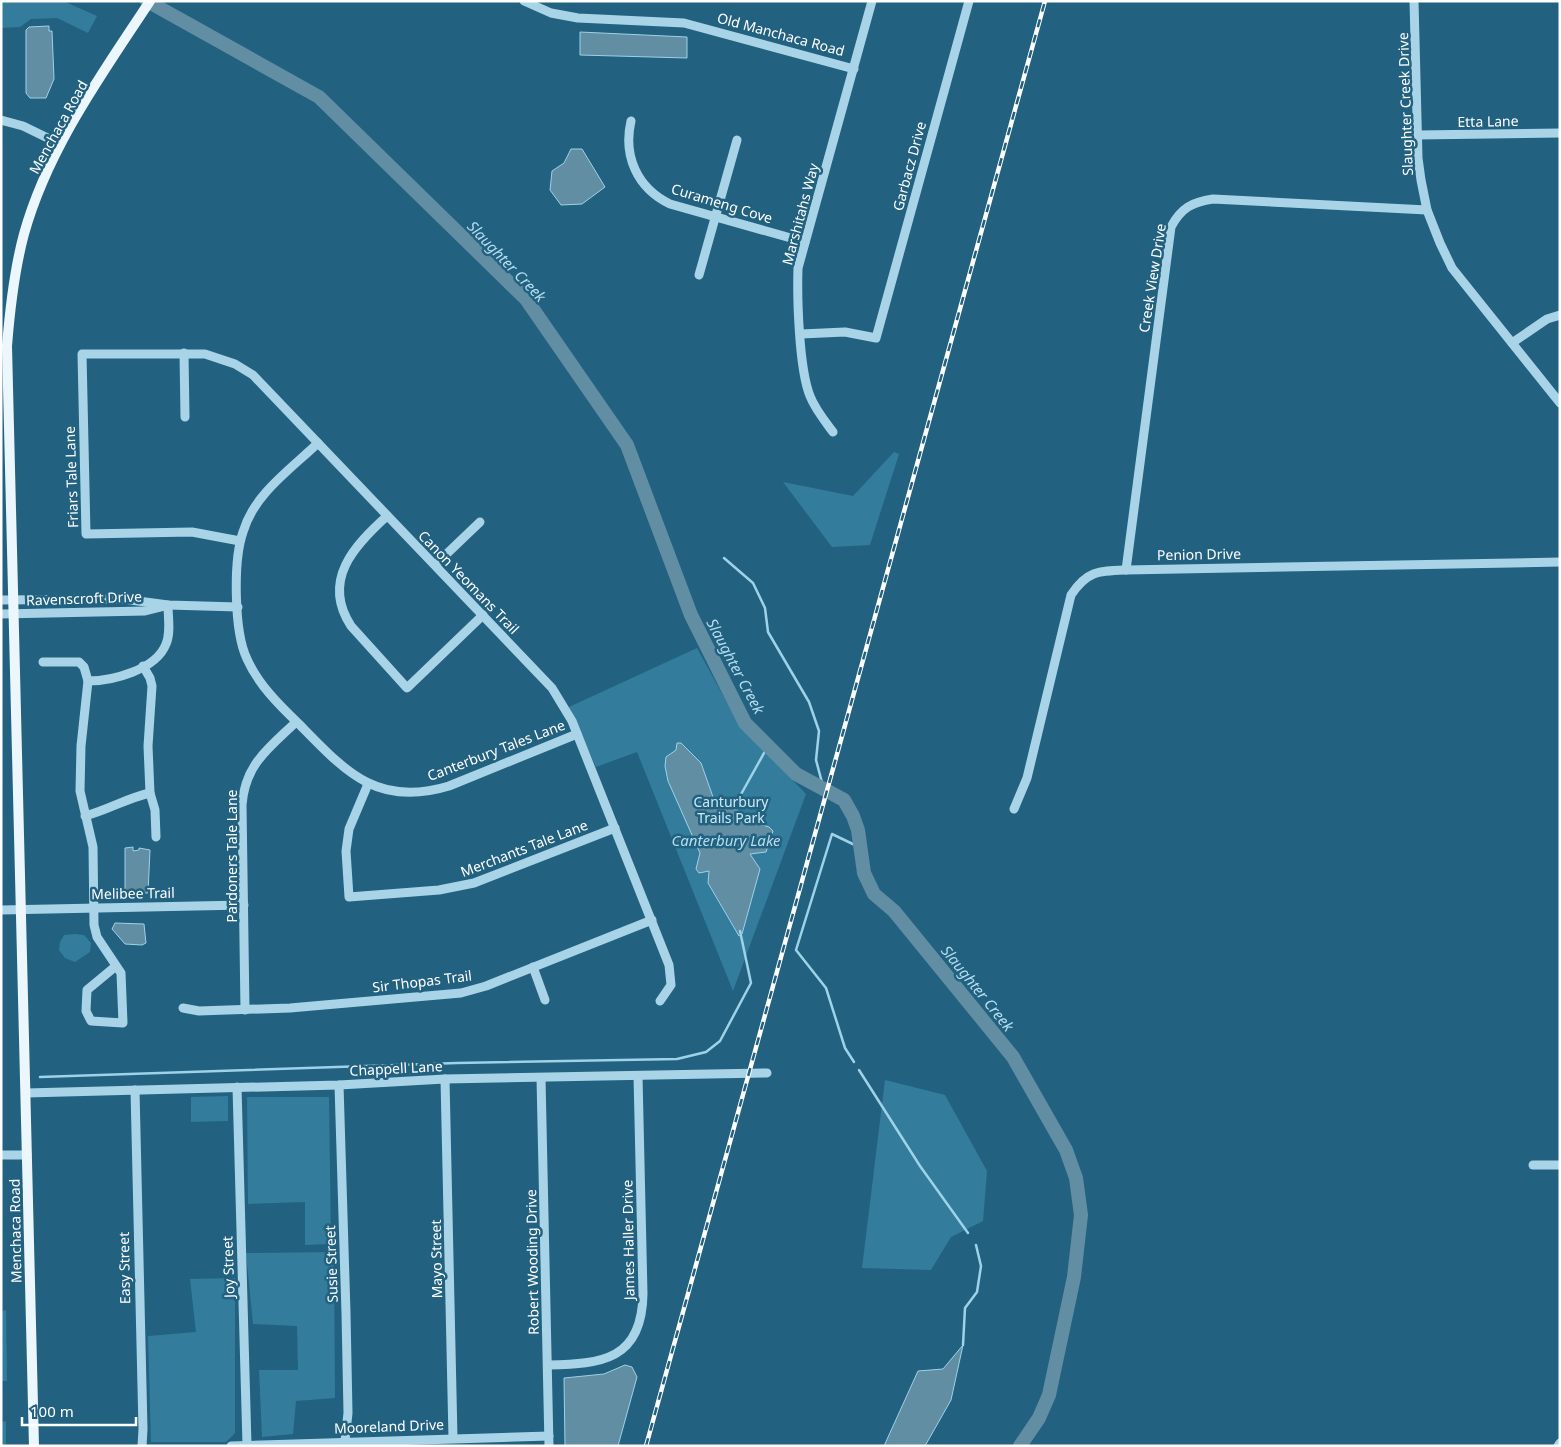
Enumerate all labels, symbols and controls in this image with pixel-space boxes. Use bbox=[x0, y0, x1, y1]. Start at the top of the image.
street label: Old Manchaca Road bbox=[715, 8, 847, 60]
street label: Slaughter Creek Drive bbox=[1393, 32, 1417, 176]
street label: Menchaca Road bbox=[24, 77, 92, 177]
street label: Etta Lane bbox=[1457, 111, 1519, 131]
street label: Garbacz Drive bbox=[888, 119, 930, 213]
street label: Marshitahs Way bbox=[777, 160, 823, 267]
street label: Curameng Cove bbox=[669, 179, 775, 227]
water label: Slaughter Creek bbox=[463, 216, 551, 306]
street label: Creek View Drive bbox=[1134, 222, 1170, 334]
street label: Friars Tale Lane bbox=[60, 426, 82, 528]
street label: Canon Yeomans Trail bbox=[414, 526, 524, 638]
street label: Penion Drive bbox=[1157, 544, 1241, 564]
street label: Ravenscroft Drive bbox=[26, 586, 142, 610]
water label: Slaughter Creek bbox=[702, 615, 770, 718]
street label: Canterbury Tales Lane bbox=[424, 715, 568, 785]
street label: Pardoners Tale Lane bbox=[222, 789, 241, 923]
park label: Canturbury Trails Park bbox=[693, 792, 769, 827]
street label: Merchants Tale Lane bbox=[458, 815, 590, 881]
water label: Canterbury Lake bbox=[672, 830, 781, 850]
street label: Melibee Trail bbox=[91, 883, 175, 903]
water label: Slaughter Creek bbox=[937, 941, 1019, 1036]
street label: Sir Thopas Trail bbox=[371, 965, 473, 997]
street label: Chappell Lane bbox=[349, 1056, 443, 1080]
street label: Menchaca Road bbox=[5, 1179, 25, 1283]
street label: James Haller Drive bbox=[617, 1180, 639, 1302]
street label: Robert Wooding Drive bbox=[521, 1189, 543, 1335]
street label: Mayo Street bbox=[426, 1219, 446, 1299]
street label: Susie Street bbox=[320, 1225, 342, 1303]
street label: Easy Street bbox=[114, 1232, 134, 1304]
street label: Joy Street bbox=[217, 1236, 239, 1300]
scale bar bbox=[22, 1394, 136, 1426]
text: 100 m bbox=[30, 1401, 74, 1421]
street label: Mooreland Drive bbox=[334, 1415, 444, 1437]

